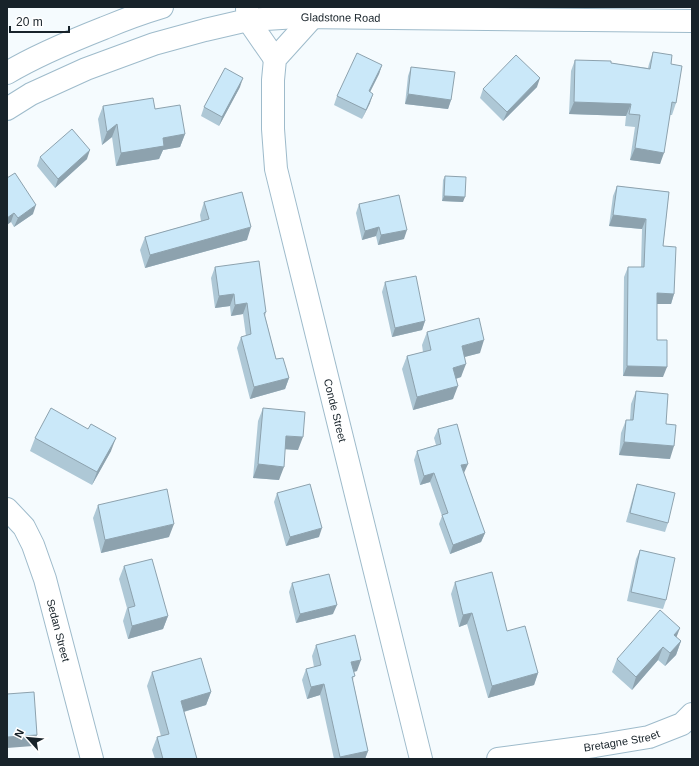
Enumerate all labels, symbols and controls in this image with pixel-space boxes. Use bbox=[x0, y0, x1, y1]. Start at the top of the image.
scale bar bbox=[10, 8, 69, 34]
street label: Gladstone Road bbox=[301, 11, 381, 24]
text: 20 m bbox=[16, 15, 43, 29]
street label: Conde Street bbox=[322, 377, 349, 443]
street label: Sedan Street bbox=[44, 598, 72, 663]
north arrow bbox=[8, 718, 48, 758]
text: N bbox=[12, 727, 26, 740]
street label: Bretagne Street bbox=[583, 727, 661, 753]

